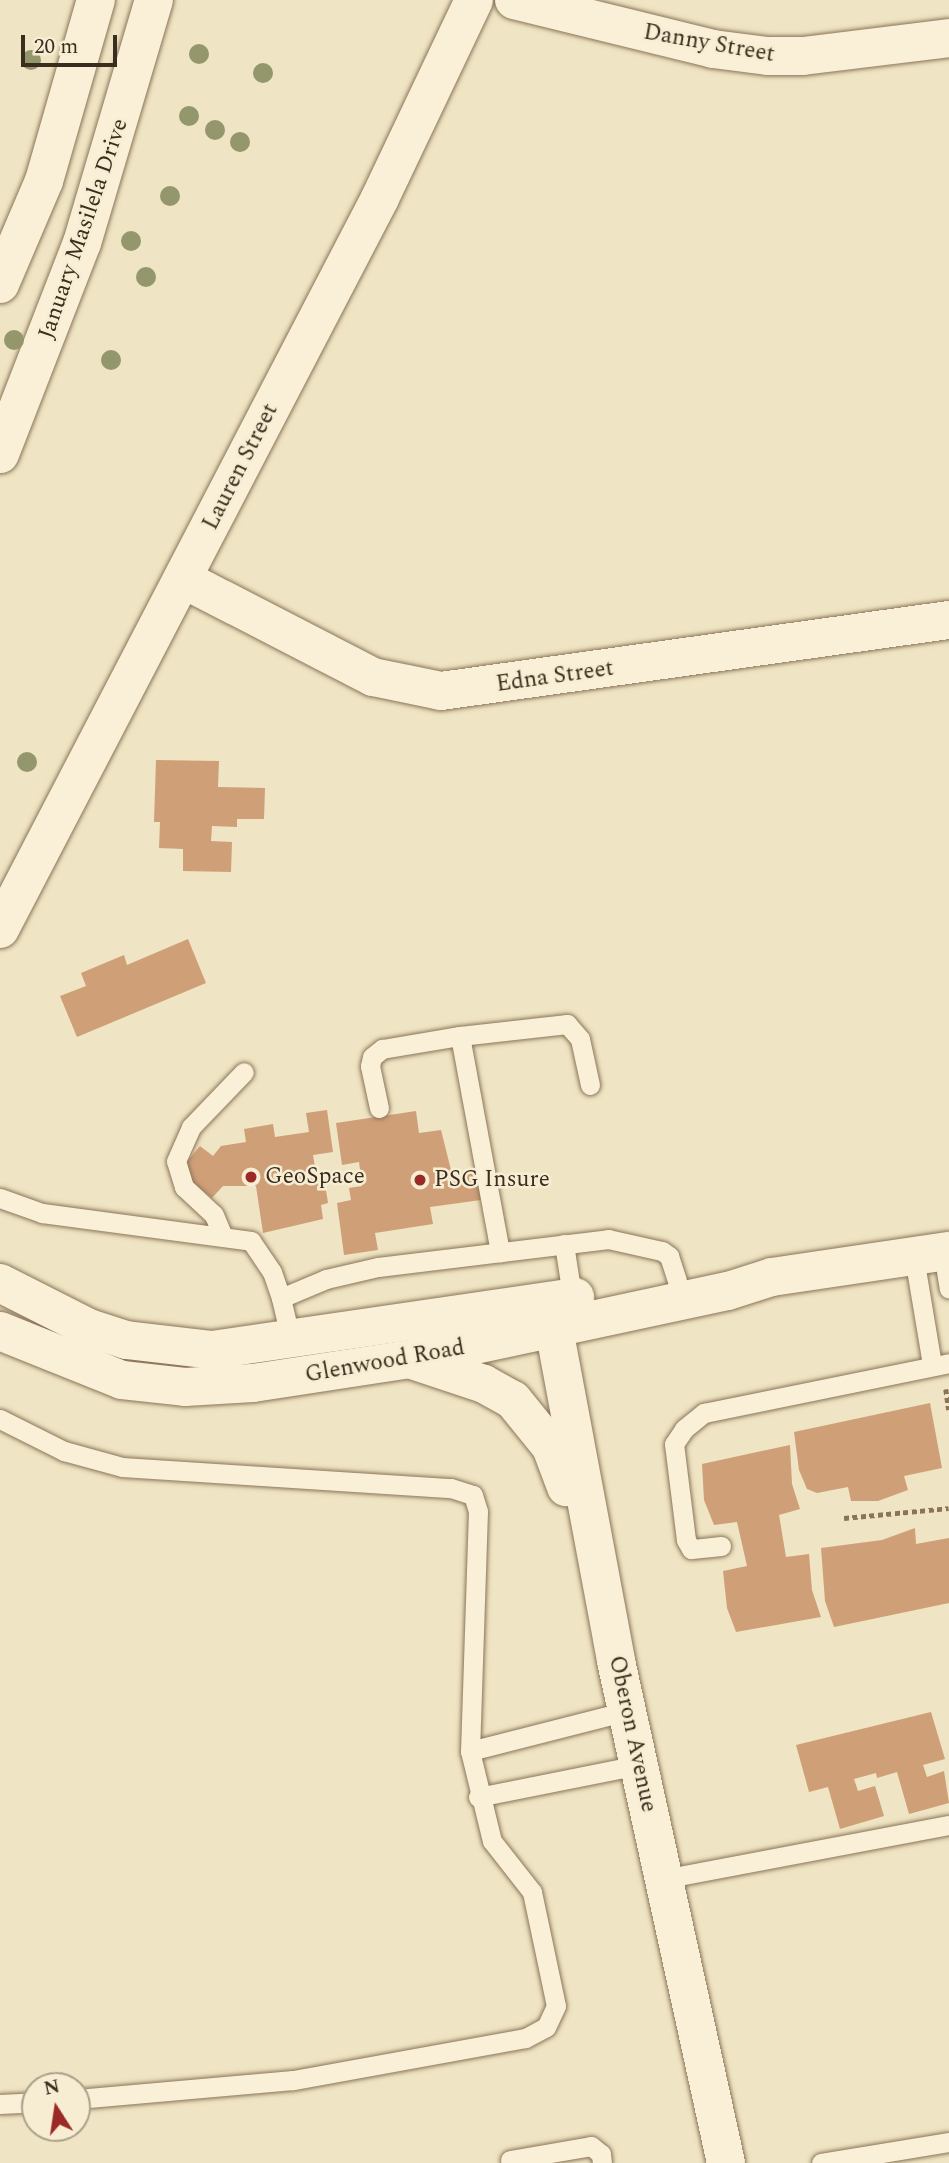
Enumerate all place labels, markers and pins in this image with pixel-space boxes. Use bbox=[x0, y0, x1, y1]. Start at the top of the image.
place label: GeoSpace bbox=[265, 1163, 365, 1191]
place label: PSG Insure bbox=[434, 1166, 550, 1194]
marker: GeoSpace bbox=[243, 1169, 259, 1185]
marker: PSG Insure bbox=[412, 1172, 428, 1188]

